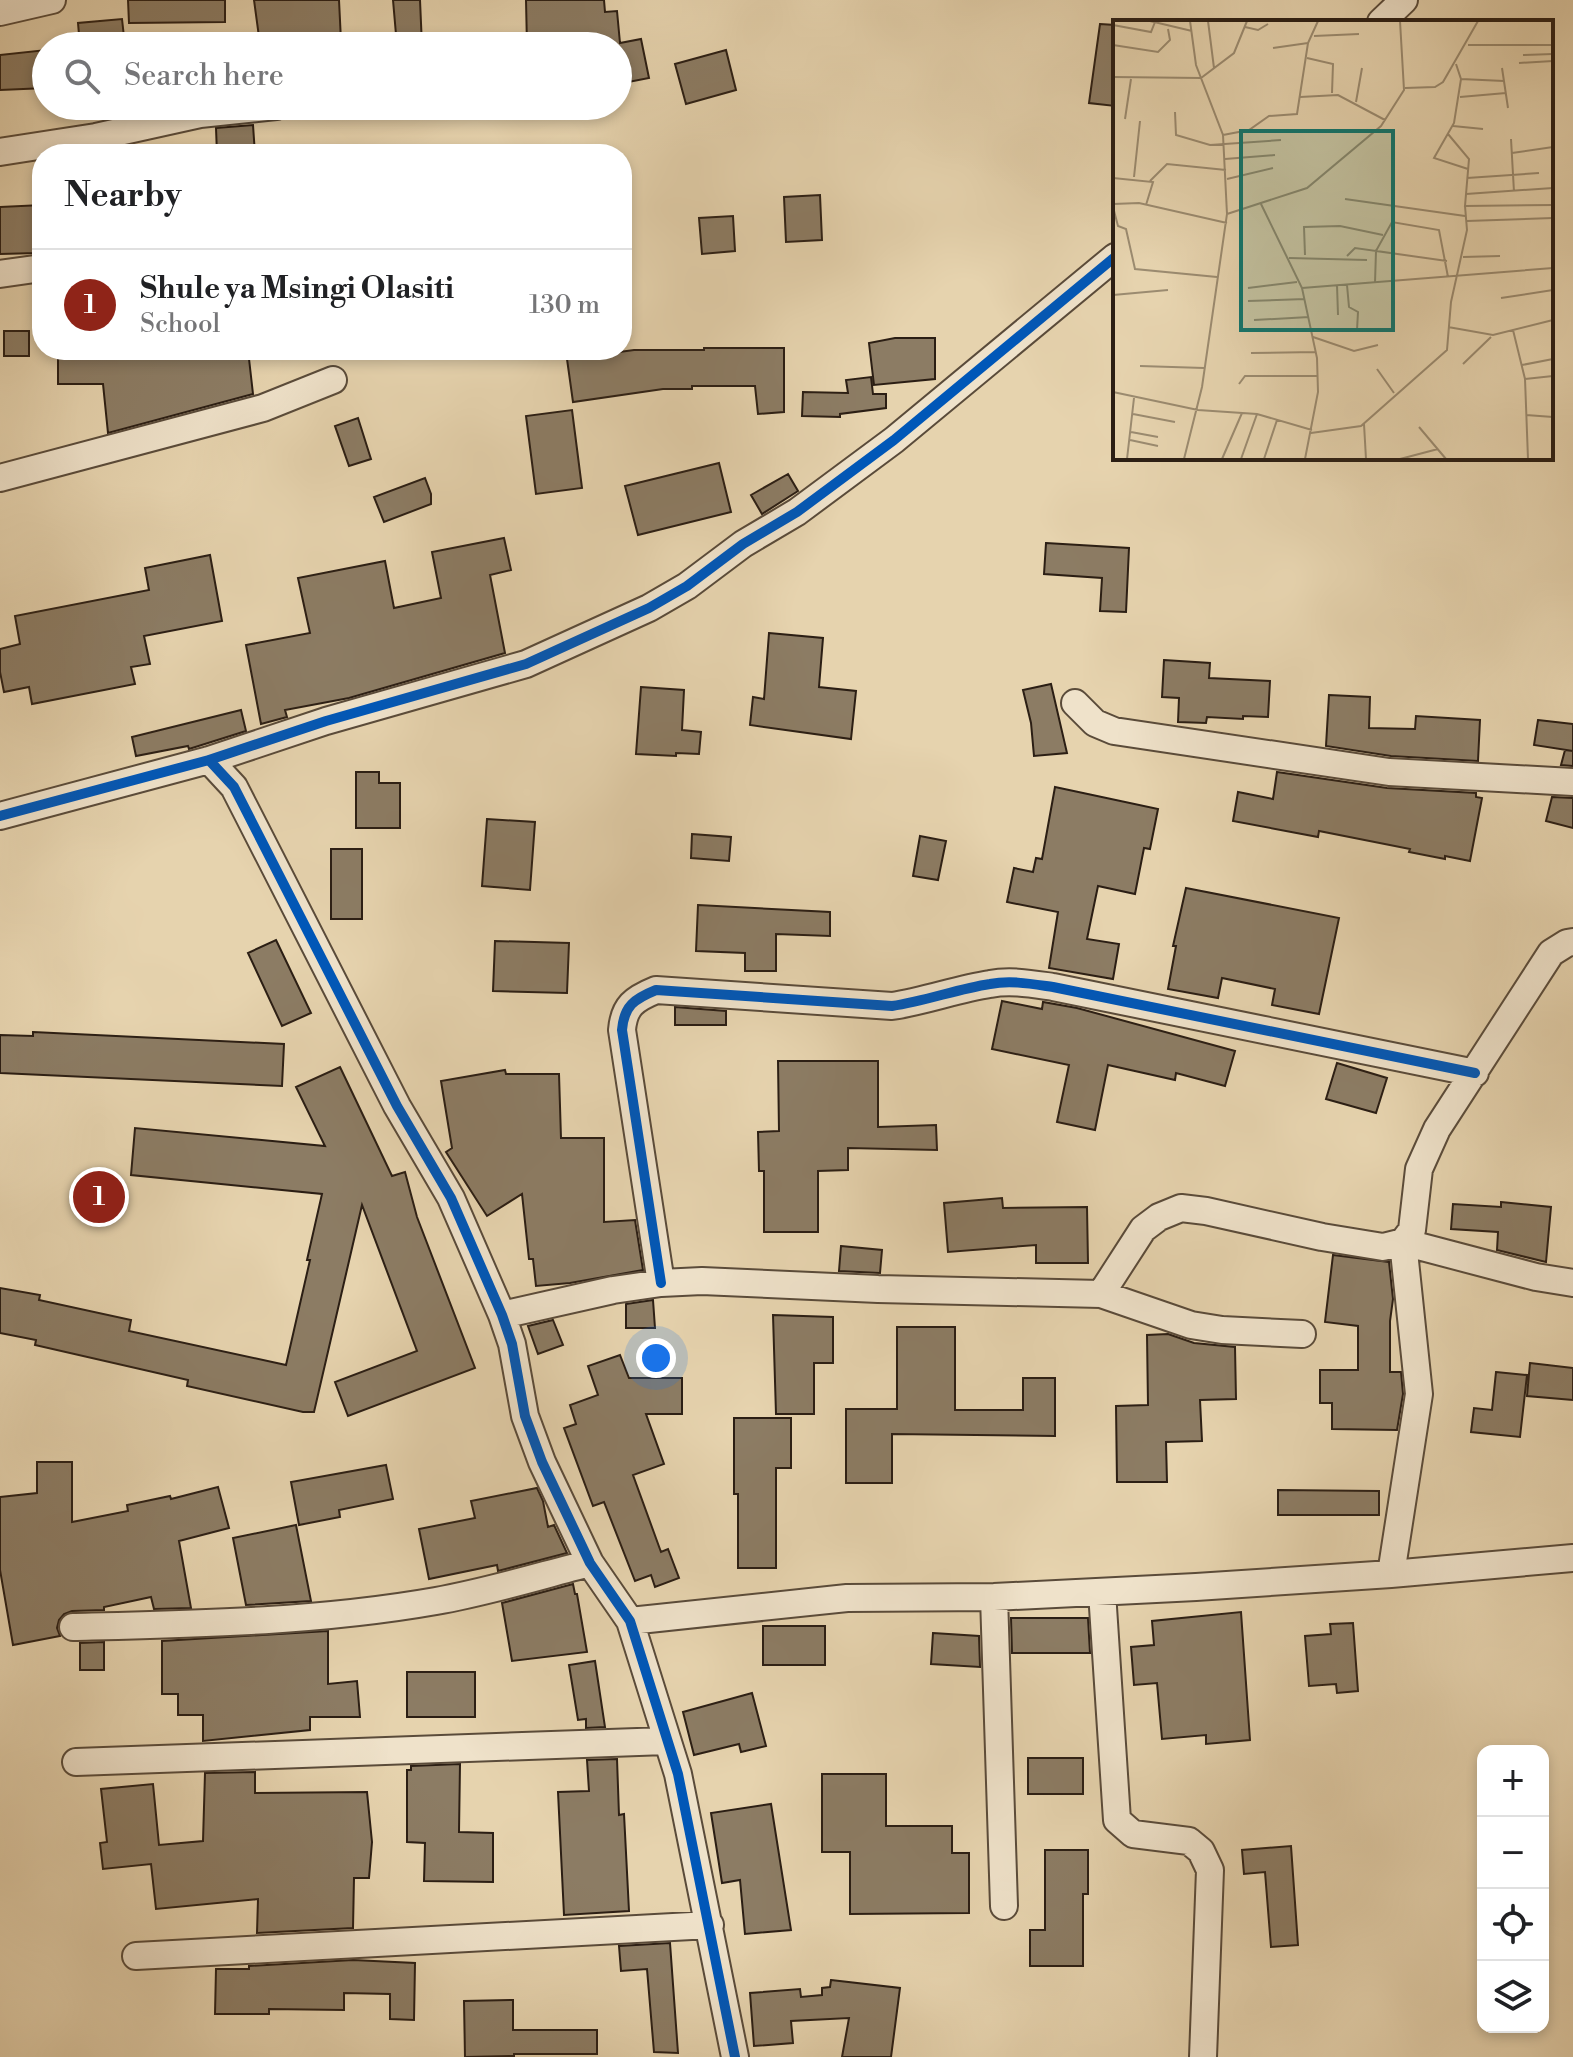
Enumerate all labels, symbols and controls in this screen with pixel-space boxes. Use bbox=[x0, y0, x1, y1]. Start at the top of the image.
inset map bbox=[1113, 20, 1553, 460]
search box bbox=[32, 32, 632, 120]
icon: search bbox=[60, 54, 104, 98]
text: Search here bbox=[124, 57, 284, 95]
text: Nearby bbox=[64, 175, 182, 217]
text: Shule ya Msingi Olasiti bbox=[140, 270, 454, 308]
text: 1 bbox=[84, 289, 96, 321]
text: 130 m bbox=[529, 289, 600, 321]
text: School bbox=[140, 308, 220, 340]
pin: 1 bbox=[73, 1167, 125, 1227]
your location bbox=[636, 1338, 676, 1378]
map controls bbox=[1477, 1745, 1549, 2033]
button: + bbox=[1477, 1745, 1549, 1817]
button: − bbox=[1477, 1817, 1549, 1889]
button: locate bbox=[1477, 1889, 1549, 1961]
button: layers bbox=[1477, 1961, 1549, 2033]

